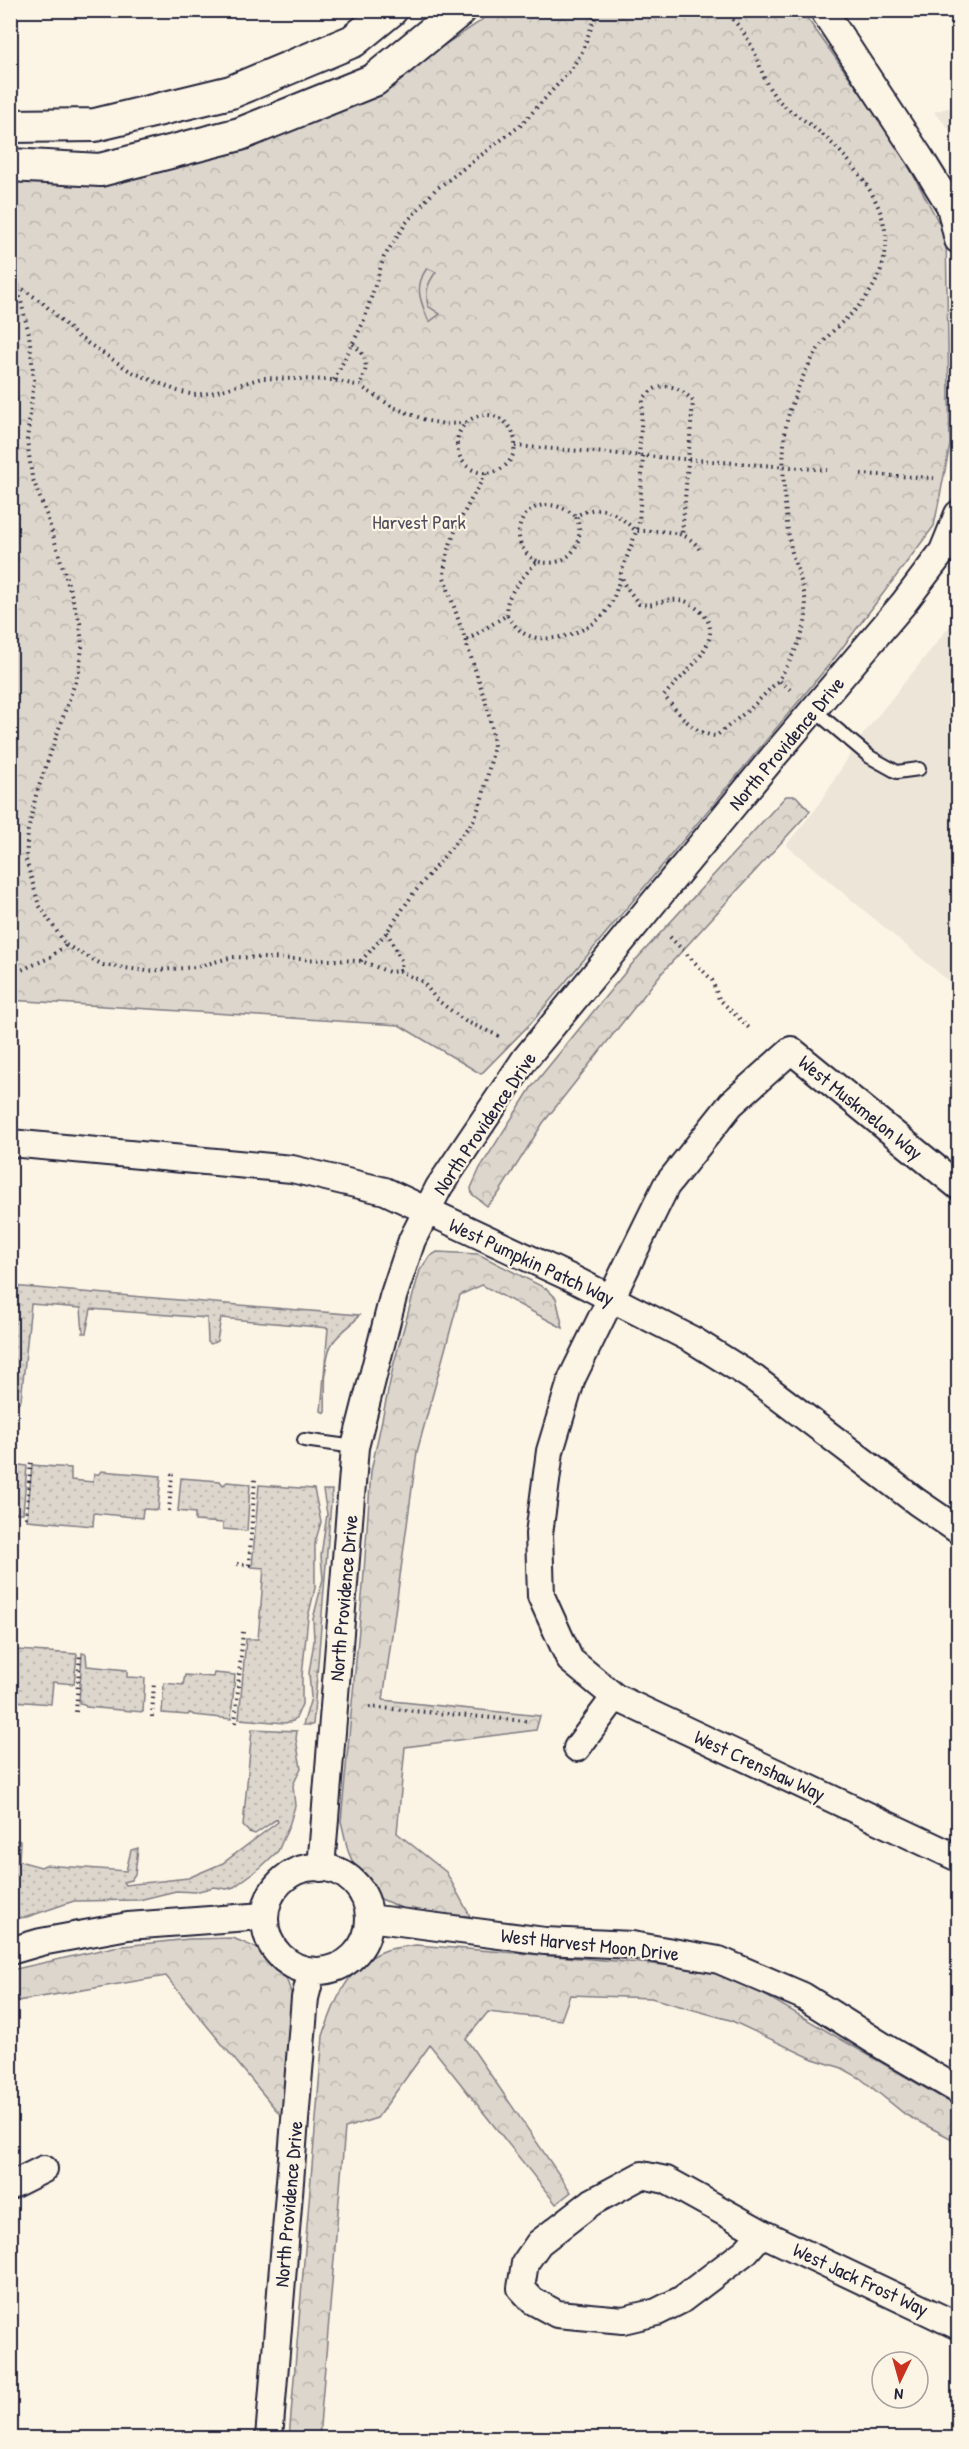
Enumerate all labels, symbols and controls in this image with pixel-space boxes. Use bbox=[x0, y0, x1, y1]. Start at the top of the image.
park label: Harvest Park bbox=[372, 508, 466, 535]
street label: North Providence Drive bbox=[722, 670, 850, 816]
street label: North Providence Drive bbox=[426, 1046, 542, 1200]
street label: West Muskmelon Way bbox=[793, 1049, 929, 1165]
street label: West Pumpkin Patch Way bbox=[445, 1211, 619, 1311]
street label: North Providence Drive bbox=[322, 1514, 364, 1682]
street label: West Crenshaw Way bbox=[690, 1723, 830, 1807]
street label: West Harvest Moon Drive bbox=[500, 1921, 680, 1967]
street label: North Providence Drive bbox=[267, 2120, 309, 2288]
street label: West Jack Frost Way bbox=[789, 2236, 933, 2322]
north arrow bbox=[870, 2350, 930, 2410]
text: N bbox=[893, 2384, 904, 2406]

